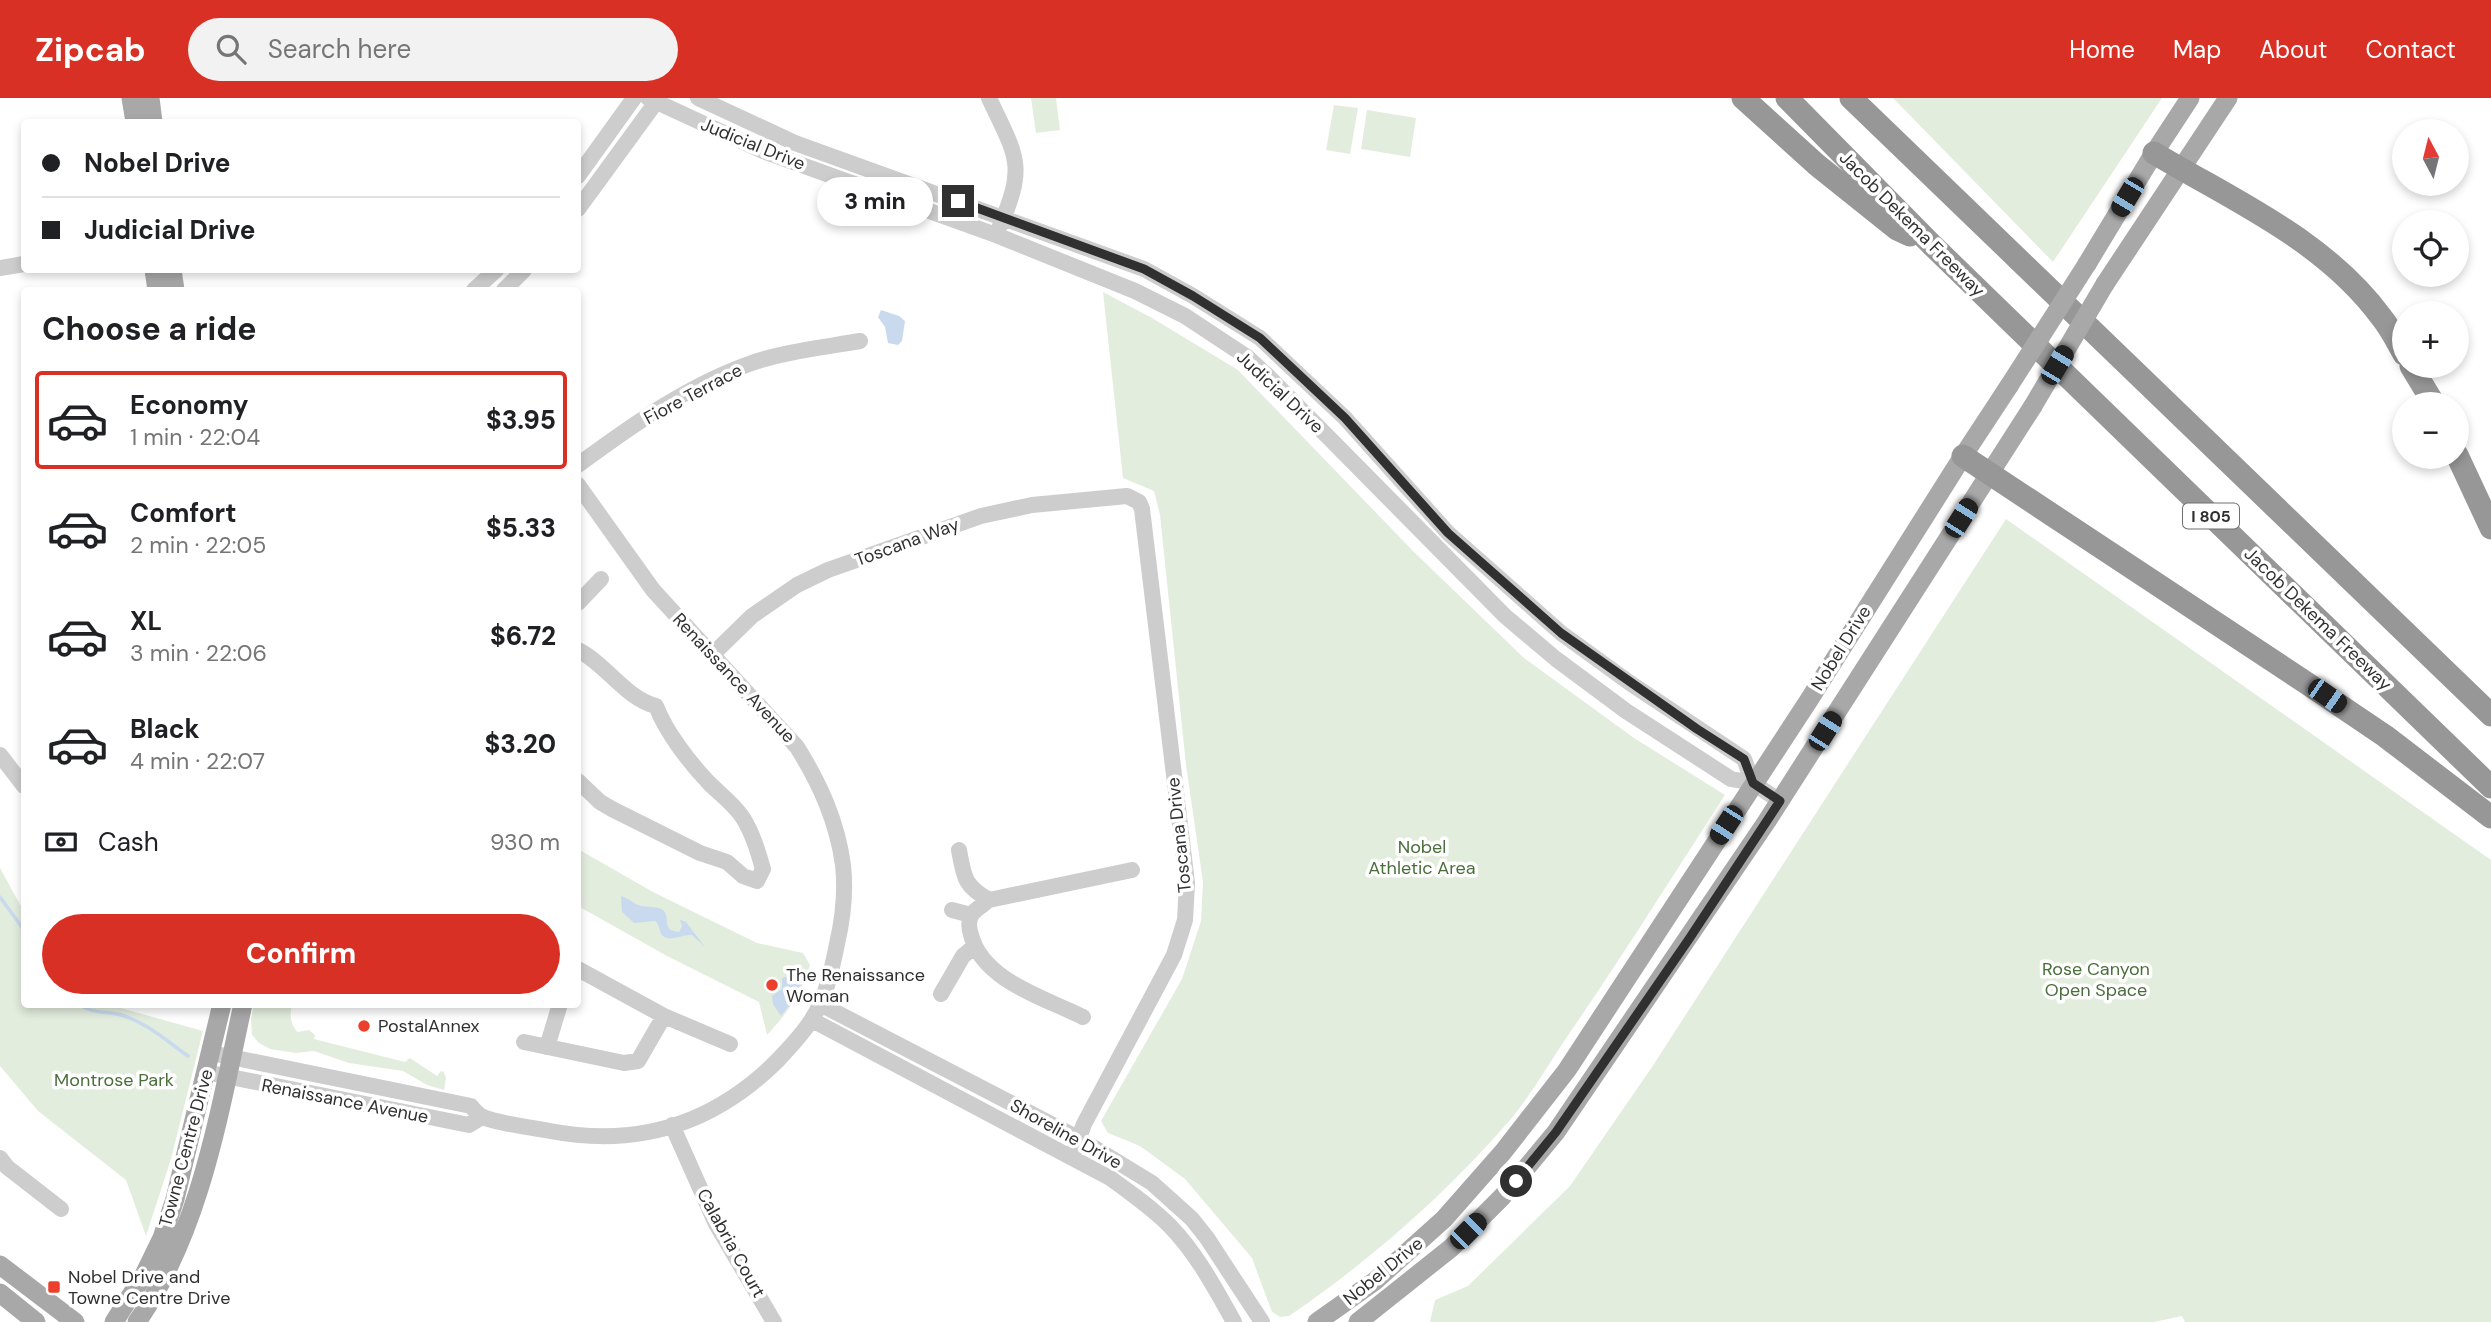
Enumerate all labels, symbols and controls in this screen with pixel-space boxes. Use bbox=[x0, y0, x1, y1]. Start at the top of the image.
search box bbox=[188, 18, 678, 81]
text: Zipcab bbox=[35, 28, 146, 71]
icon: search bbox=[212, 30, 250, 68]
text: Search here bbox=[268, 32, 411, 66]
text: Home bbox=[2069, 34, 2135, 65]
text: Map bbox=[2173, 34, 2221, 65]
text: About bbox=[2259, 34, 2328, 65]
text: Contact bbox=[2366, 34, 2456, 65]
street label: Judicial Drive bbox=[697, 112, 809, 176]
north arrow bbox=[2392, 119, 2469, 196]
map controls bbox=[2392, 119, 2469, 469]
text: Nobel Drive bbox=[84, 146, 230, 180]
street label: Jacob Dekema Freeway bbox=[1834, 146, 1990, 302]
car bbox=[2108, 174, 2147, 220]
callout: 3 min bbox=[818, 176, 934, 226]
route end bbox=[942, 185, 974, 217]
text: 3 min bbox=[844, 186, 906, 216]
button: locate bbox=[2392, 210, 2469, 287]
text: Judicial Drive bbox=[84, 213, 255, 247]
button: + bbox=[2392, 301, 2469, 378]
text: Choose a ride bbox=[42, 308, 257, 350]
car bbox=[2038, 342, 2077, 388]
street label: Judicial Drive bbox=[1231, 345, 1329, 439]
street label: Fiore Terrace bbox=[640, 358, 746, 430]
text: Economy bbox=[130, 388, 248, 422]
icon: car bbox=[46, 389, 109, 452]
button: − bbox=[2392, 392, 2469, 469]
text: $3.95 bbox=[486, 403, 556, 437]
text: 1 min · 22:04 bbox=[130, 422, 260, 452]
car bbox=[1941, 495, 1982, 541]
text: Comfort bbox=[130, 496, 236, 530]
icon: car bbox=[46, 497, 109, 560]
road number: I 805 bbox=[2183, 504, 2239, 528]
text: $5.33 bbox=[486, 511, 556, 545]
street label: Toscana Way bbox=[852, 512, 962, 572]
text: 2 min · 22:05 bbox=[130, 530, 266, 560]
street label: Jacob Dekema Freeway bbox=[2239, 542, 2397, 696]
street label: Nobel Drive bbox=[1805, 601, 1877, 695]
text: XL bbox=[130, 604, 162, 638]
icon: car bbox=[46, 605, 109, 668]
street label: Renaissance Avenue bbox=[667, 608, 801, 748]
text: $6.72 bbox=[490, 619, 556, 653]
text: 3 min · 22:06 bbox=[130, 638, 267, 668]
car bbox=[2304, 675, 2351, 717]
car bbox=[1805, 708, 1846, 754]
text: Black bbox=[130, 712, 200, 746]
icon: car bbox=[46, 713, 109, 776]
text: $3.20 bbox=[485, 727, 556, 761]
text: 4 min · 22:07 bbox=[130, 746, 265, 776]
street label: Toscana Drive bbox=[1161, 776, 1197, 894]
car bbox=[1706, 802, 1747, 848]
icon: cash bbox=[42, 823, 80, 861]
text: Cash bbox=[98, 825, 159, 859]
text: 930 m bbox=[490, 827, 560, 857]
park label: Nobel Athletic Area bbox=[1368, 835, 1476, 880]
button: Confirm bbox=[42, 914, 560, 994]
park label: Rose Canyon Open Space bbox=[2042, 957, 2150, 1002]
place label: The Renaissance Woman bbox=[786, 963, 925, 1008]
marker: The Renaissance Woman bbox=[764, 977, 780, 993]
place label: PostalAnnex bbox=[378, 1014, 480, 1038]
marker: PostalAnnex bbox=[356, 1018, 372, 1034]
street label: Towne Centre Drive bbox=[153, 1066, 219, 1230]
park label: Montrose Park bbox=[54, 1068, 174, 1092]
street label: Renaissance Avenue bbox=[260, 1073, 430, 1129]
street label: Shoreline Drive bbox=[1006, 1093, 1126, 1175]
route start bbox=[1500, 1165, 1532, 1197]
street label: Calabria Court bbox=[691, 1184, 771, 1302]
car bbox=[1446, 1209, 1491, 1253]
street label: Nobel Drive bbox=[1338, 1231, 1428, 1311]
place label: Nobel Drive and Towne Centre Drive bbox=[68, 1265, 230, 1310]
marker: Nobel Drive and Towne Centre Drive bbox=[46, 1279, 62, 1295]

